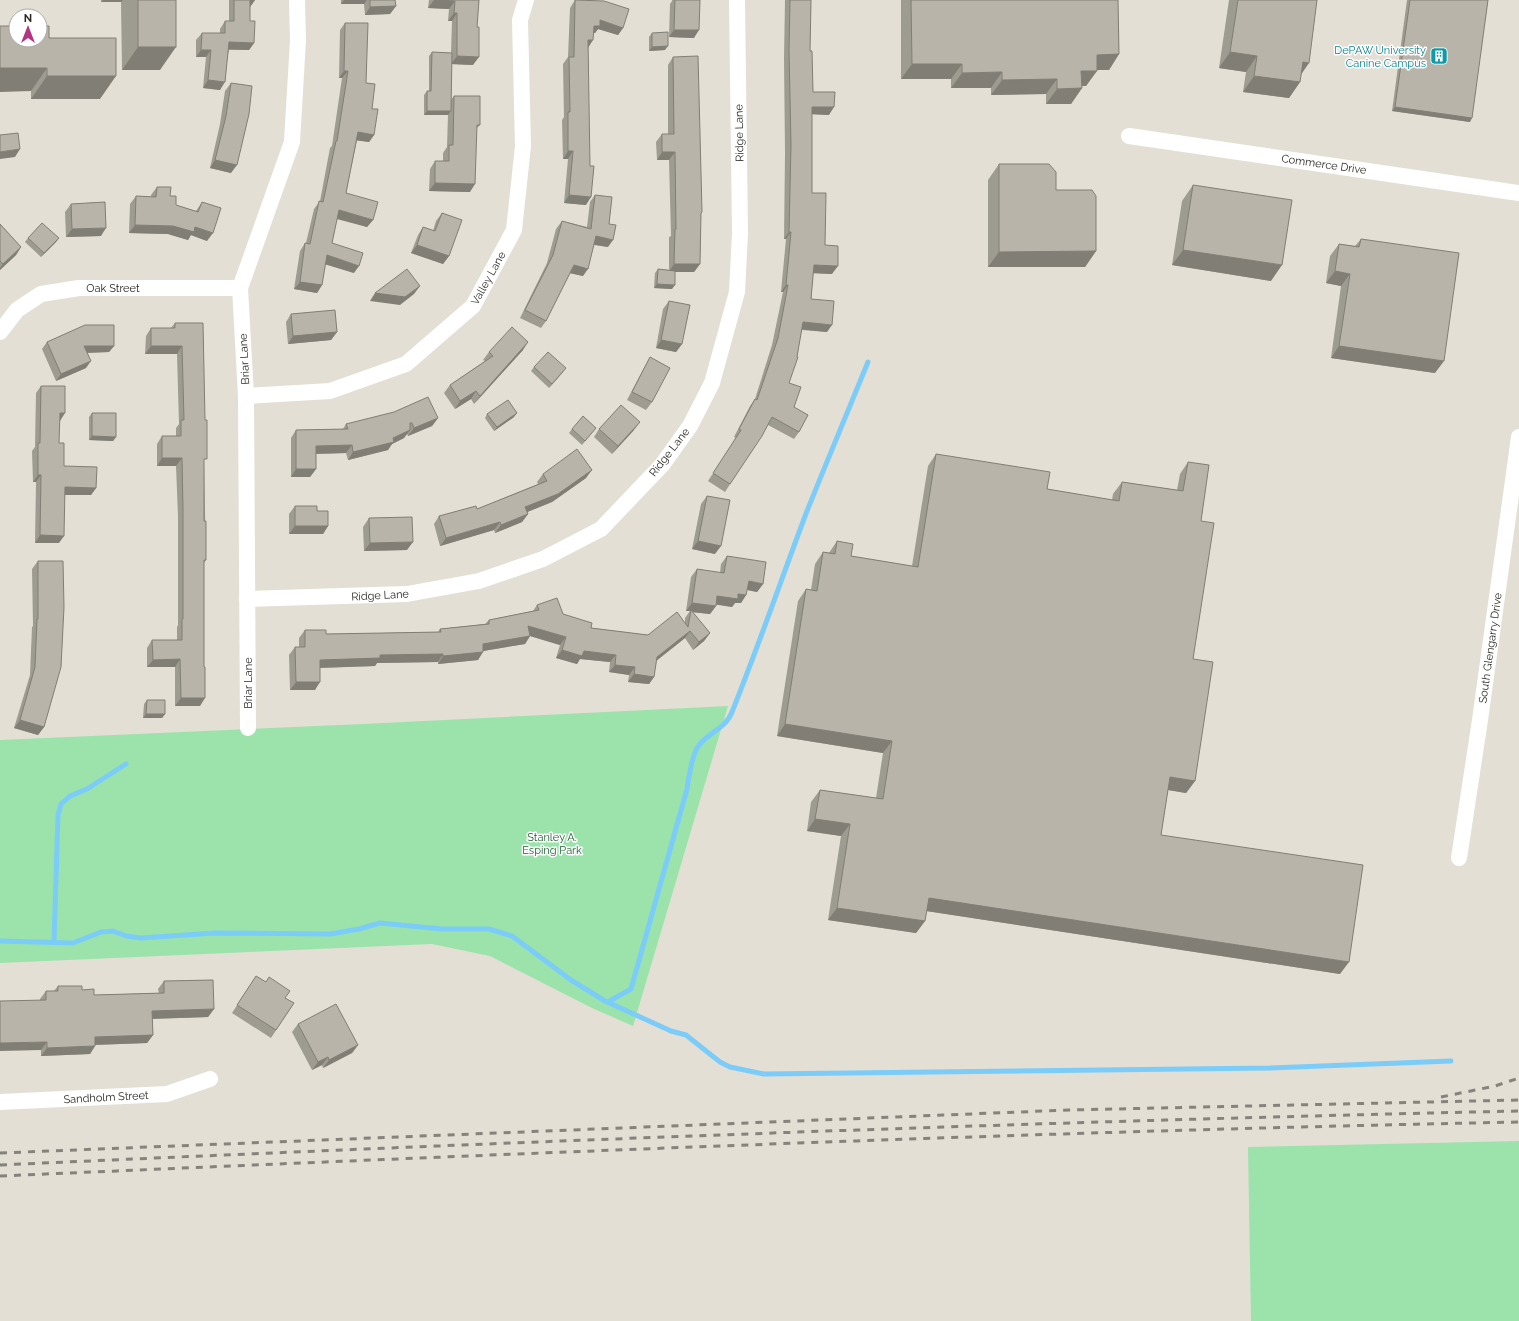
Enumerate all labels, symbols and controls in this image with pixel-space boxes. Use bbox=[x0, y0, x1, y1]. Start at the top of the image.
north arrow bbox=[8, 8, 48, 48]
text: N bbox=[24, 12, 32, 25]
place label: DePAW University Canine Campus bbox=[1334, 44, 1426, 70]
building icon: DePAW University Canine Campus bbox=[1429, 46, 1449, 66]
street label: Ridge Lane bbox=[732, 103, 747, 162]
street label: Commerce Drive bbox=[1280, 152, 1368, 177]
street label: Valley Lane bbox=[468, 249, 509, 307]
street label: Oak Street bbox=[86, 282, 140, 295]
street label: Briar Lane bbox=[237, 332, 252, 385]
street label: Ridge Lane bbox=[647, 425, 693, 479]
street label: Ridge Lane bbox=[351, 587, 410, 604]
street label: South Glengarry Drive bbox=[1476, 591, 1505, 704]
street label: Briar Lane bbox=[242, 657, 255, 709]
park label: Stanley A. Esping Park bbox=[522, 831, 582, 857]
street label: Sandholm Street bbox=[63, 1089, 149, 1106]

